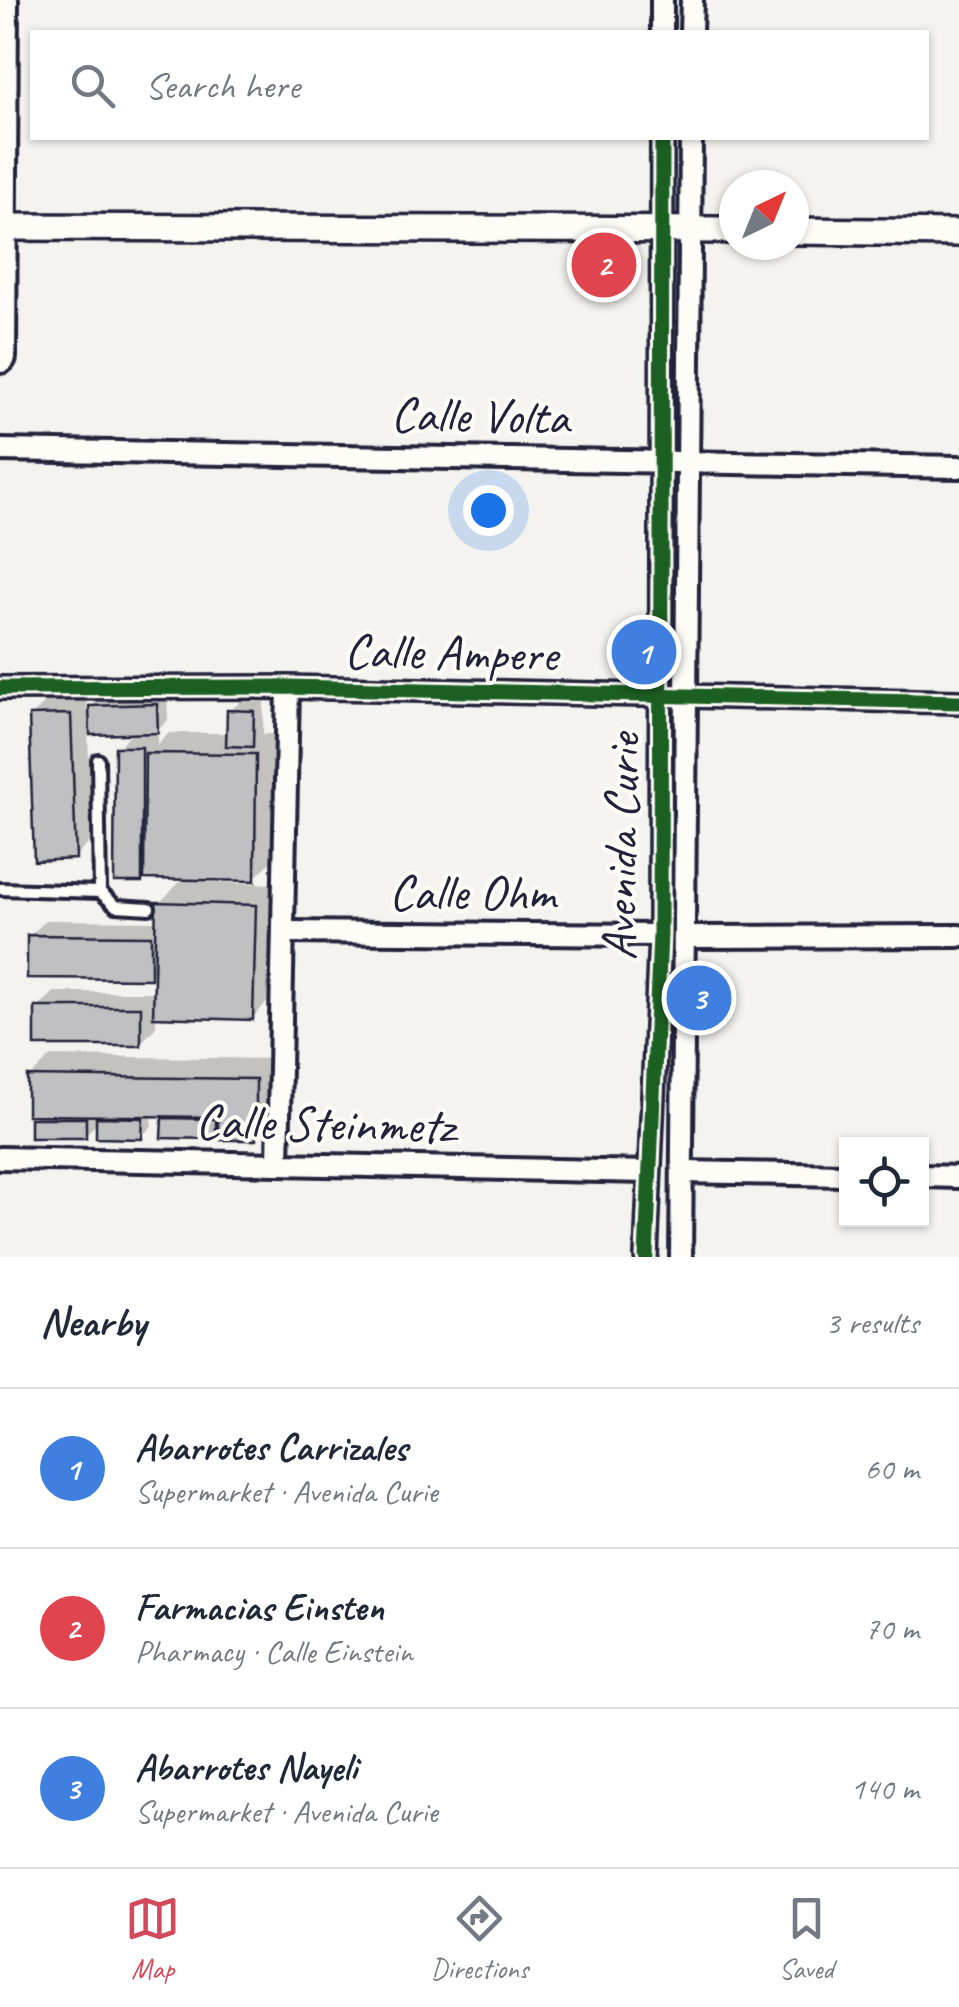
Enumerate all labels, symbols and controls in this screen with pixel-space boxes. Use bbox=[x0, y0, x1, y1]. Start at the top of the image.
search box bbox=[30, 30, 929, 140]
icon: search bbox=[65, 58, 120, 113]
text: Search here bbox=[145, 62, 300, 109]
north arrow bbox=[719, 170, 809, 260]
pin: 2 bbox=[572, 228, 636, 302]
street label: Calle Volta bbox=[390, 382, 573, 449]
your location bbox=[463, 485, 514, 536]
pin: 1 bbox=[612, 614, 676, 690]
street label: Calle Ampere bbox=[344, 619, 562, 686]
street label: Avenida Curie bbox=[587, 730, 654, 961]
street label: Calle Ohm bbox=[389, 861, 559, 924]
pin: 3 bbox=[666, 960, 732, 1036]
street label: Calle Steinmetz bbox=[195, 1090, 460, 1157]
map controls bbox=[839, 1137, 929, 1227]
button: locate bbox=[839, 1137, 929, 1227]
text: Nearby bbox=[40, 1296, 146, 1349]
text: 3 results bbox=[825, 1302, 919, 1343]
text: Abarrotes Carrizales bbox=[135, 1424, 407, 1471]
text: 1 bbox=[65, 1448, 80, 1489]
text: 60 m bbox=[865, 1448, 919, 1489]
text: Supermarket · Avenida Curie bbox=[135, 1471, 438, 1512]
text: Farmacias Einsten bbox=[135, 1584, 384, 1631]
text: 2 bbox=[65, 1608, 80, 1649]
text: 70 m bbox=[865, 1608, 919, 1649]
text: Pharmacy · Calle Einstein bbox=[135, 1631, 413, 1672]
text: Abarrotes Nayeli bbox=[135, 1744, 357, 1791]
text: 3 bbox=[65, 1768, 80, 1809]
text: 140 m bbox=[850, 1768, 919, 1809]
text: Supermarket · Avenida Curie bbox=[135, 1791, 438, 1832]
tab: Map bbox=[125, 1891, 180, 1986]
tab: Directions bbox=[431, 1891, 528, 1986]
tab: Saved bbox=[779, 1891, 834, 1986]

